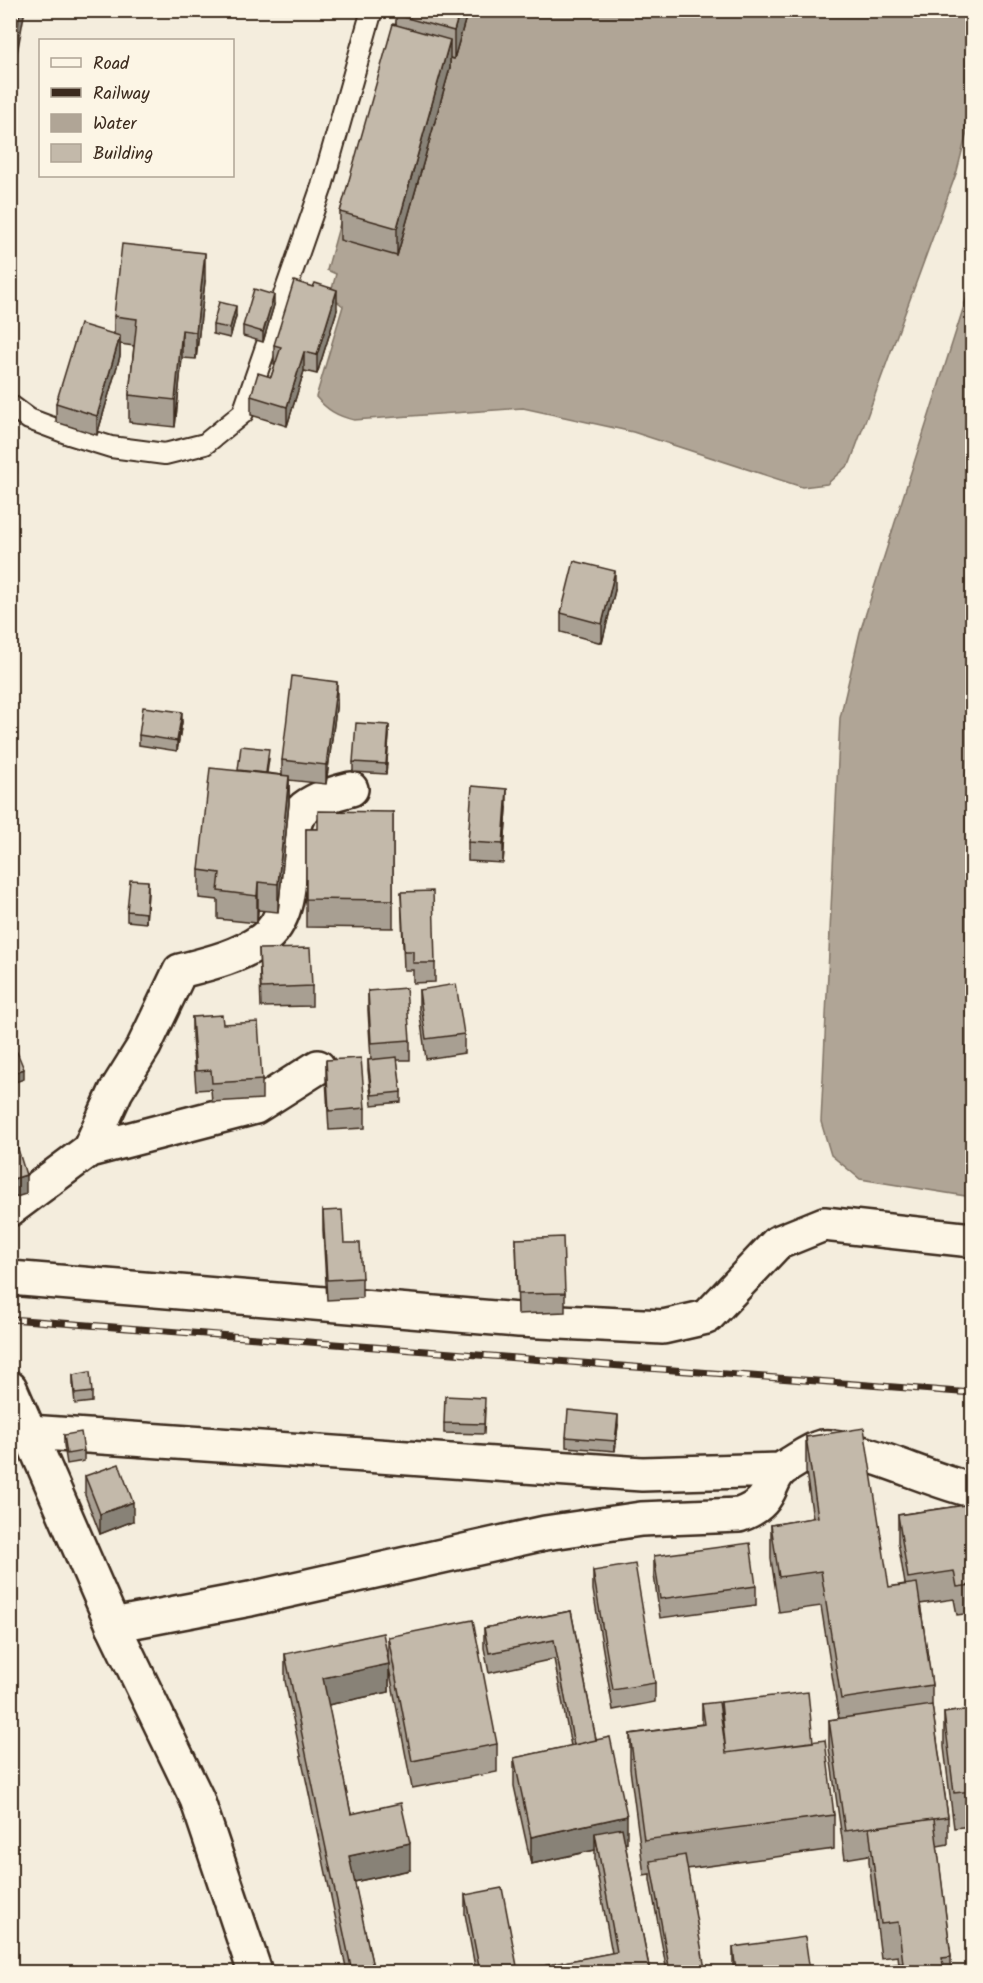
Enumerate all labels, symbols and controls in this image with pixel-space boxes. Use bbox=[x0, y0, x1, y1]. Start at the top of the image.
legend bbox=[39, 39, 234, 177]
text: Road bbox=[93, 50, 130, 79]
text: Railway bbox=[93, 80, 150, 109]
text: Water bbox=[93, 110, 138, 139]
text: Building bbox=[93, 140, 153, 169]

